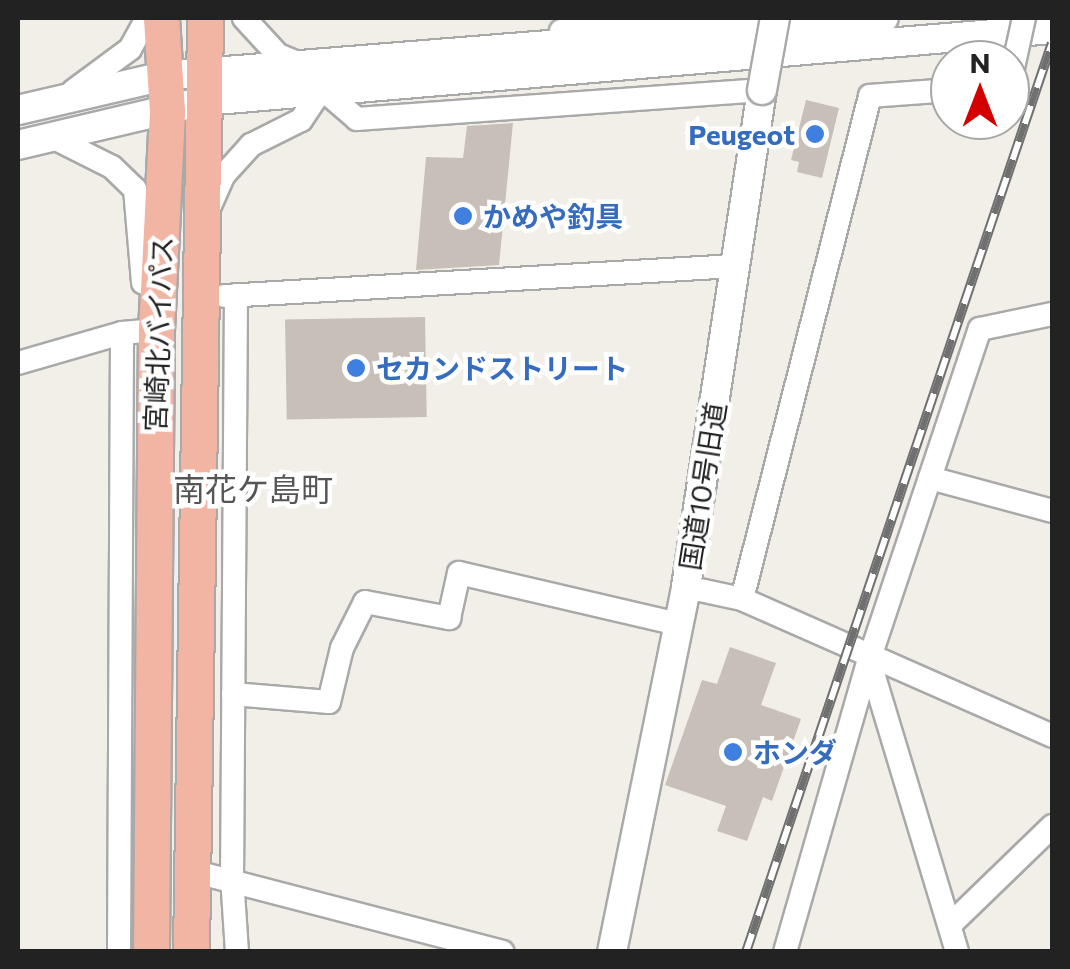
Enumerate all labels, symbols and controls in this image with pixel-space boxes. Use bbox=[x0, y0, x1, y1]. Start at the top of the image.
north arrow bbox=[930, 40, 1030, 140]
text: N bbox=[970, 45, 991, 79]
place label: Peugeot bbox=[688, 117, 795, 151]
marker: Peugeot bbox=[804, 123, 826, 145]
place label: かめや釣具 bbox=[483, 199, 623, 233]
marker: かめや釣具 bbox=[452, 205, 474, 227]
street label: 宮崎北バイパス bbox=[138, 235, 178, 433]
place label: セカンドストリート bbox=[376, 351, 628, 385]
marker: セカンドストリート bbox=[345, 357, 367, 379]
street label: 国道10号旧道 bbox=[672, 399, 732, 573]
district label: 南花ケ島町 bbox=[173, 469, 333, 507]
place label: ホンダ bbox=[753, 735, 837, 769]
marker: ホンダ bbox=[722, 741, 744, 763]

